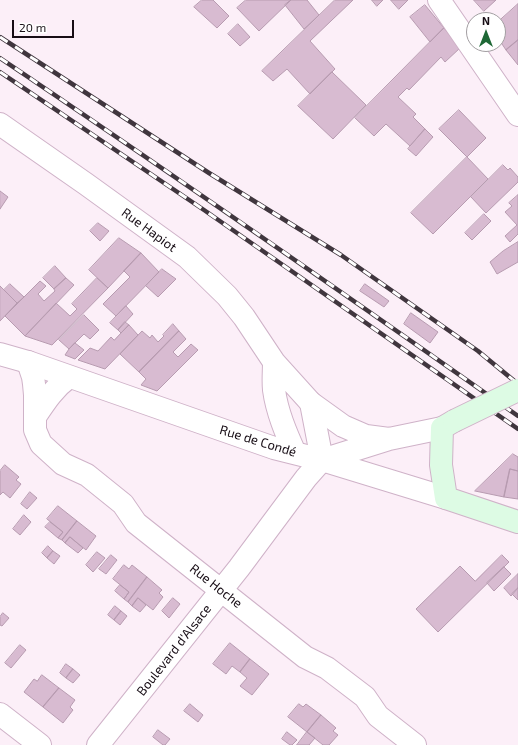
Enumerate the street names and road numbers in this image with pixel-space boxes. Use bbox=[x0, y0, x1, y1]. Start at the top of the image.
street label: Rue Hapiot bbox=[118, 205, 180, 255]
street label: Rue de Condé bbox=[218, 422, 298, 460]
street label: Rue Hoche bbox=[187, 561, 245, 611]
street label: Boulevard d'Alsace bbox=[133, 601, 215, 699]

